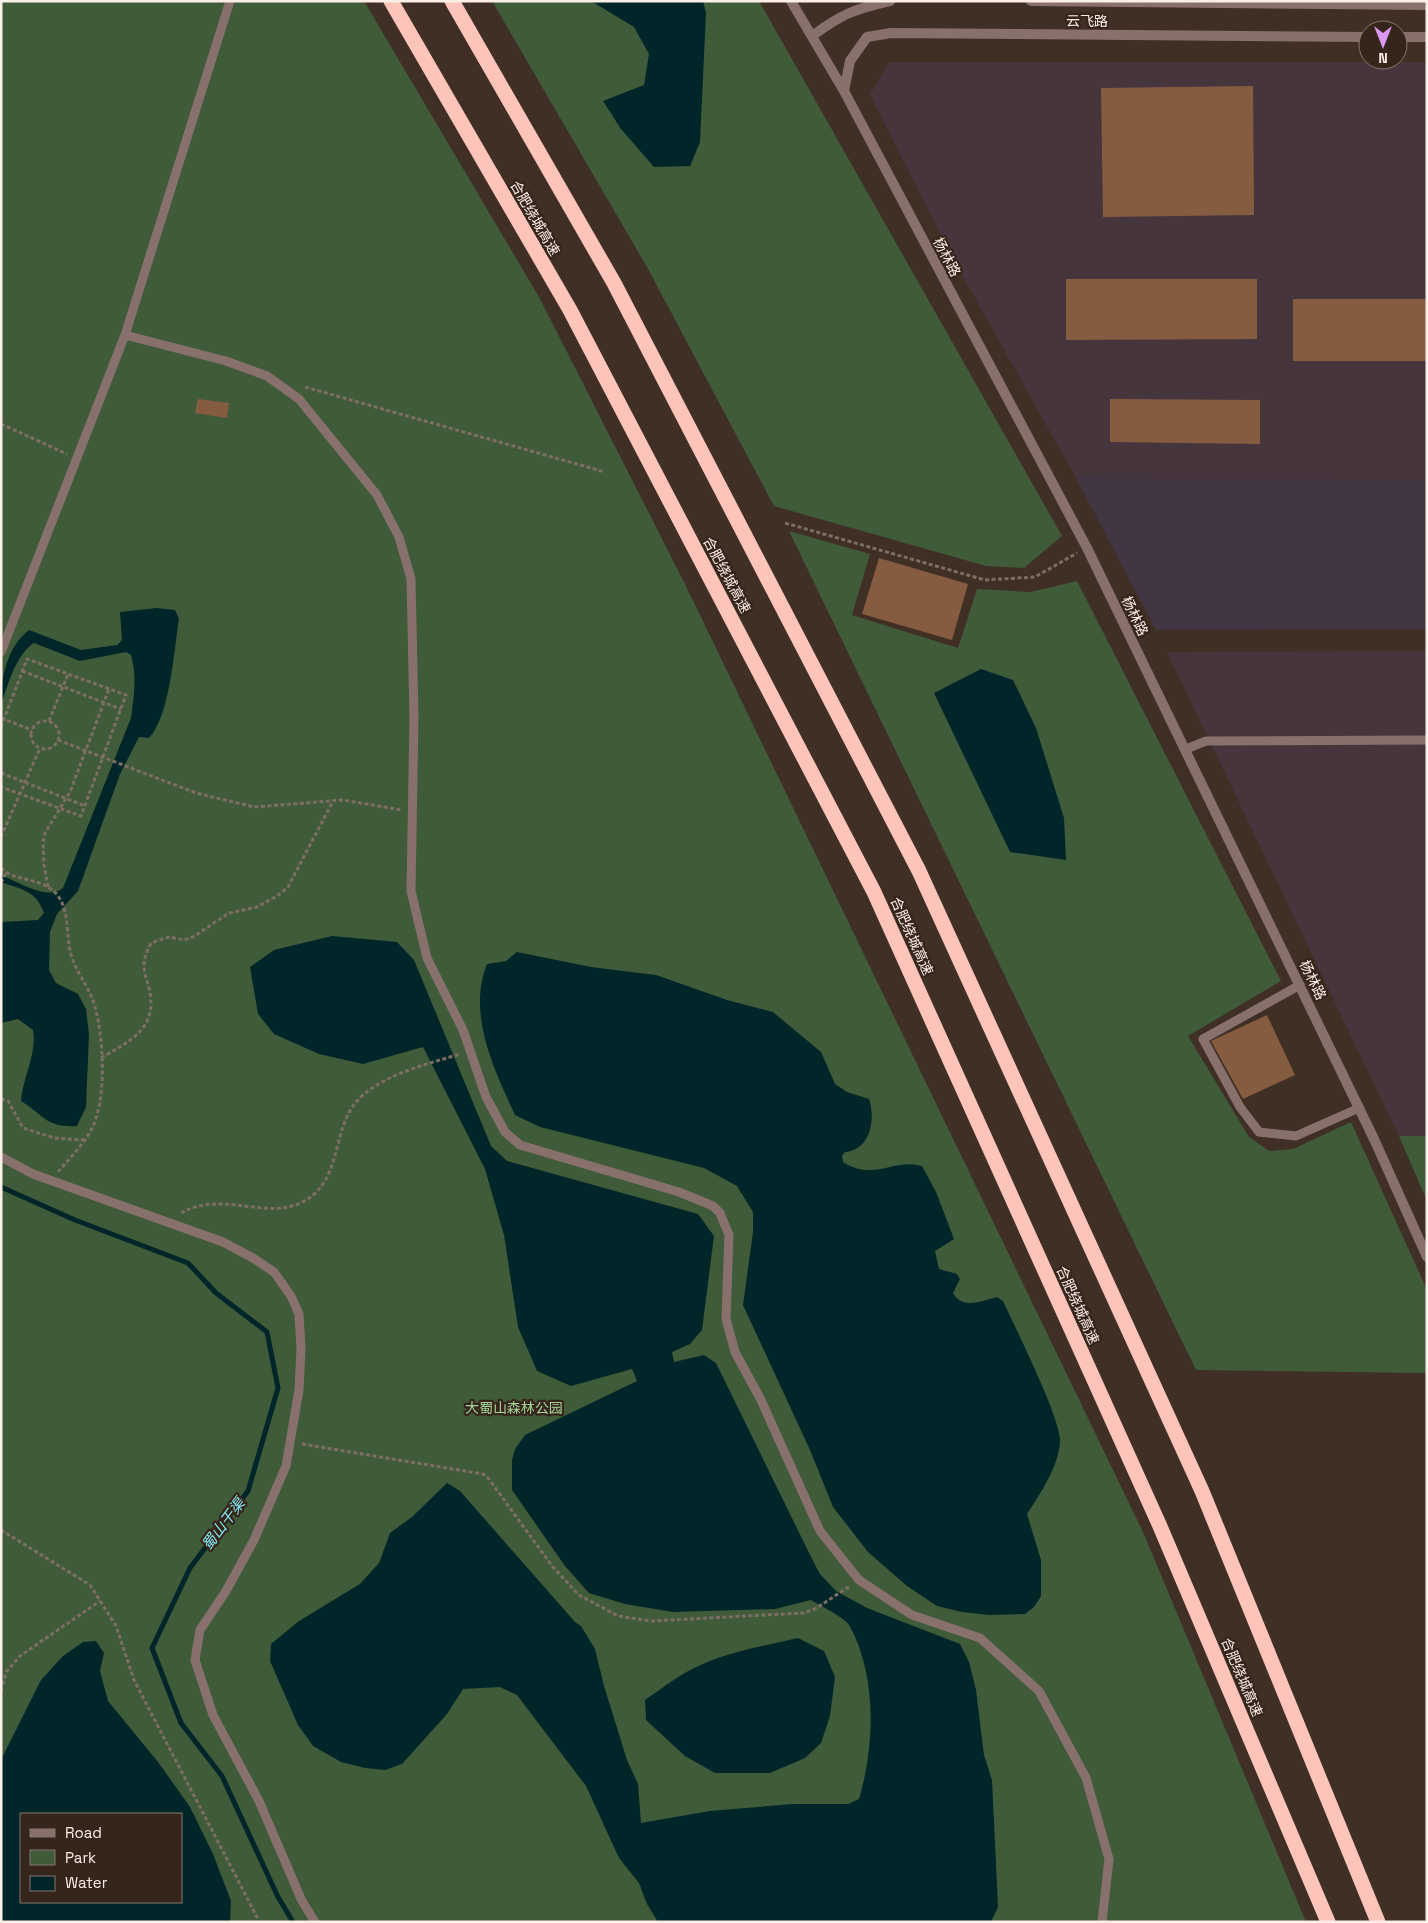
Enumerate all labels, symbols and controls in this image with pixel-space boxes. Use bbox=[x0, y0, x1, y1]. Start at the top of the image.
street label: 云飞路 bbox=[1066, 12, 1108, 30]
north arrow bbox=[1358, 20, 1408, 70]
text: N bbox=[1378, 49, 1388, 67]
street label: 合肥绕城高速 bbox=[506, 177, 564, 259]
street label: 杨林路 bbox=[929, 234, 965, 280]
street label: 合肥绕城高速 bbox=[699, 534, 755, 616]
street label: 杨林路 bbox=[1118, 593, 1152, 639]
street label: 合肥绕城高速 bbox=[887, 894, 937, 978]
street label: 杨林路 bbox=[1296, 957, 1330, 1003]
street label: 合肥绕城高速 bbox=[1053, 1263, 1103, 1347]
park label: 大蜀山森林公园 bbox=[465, 1399, 563, 1417]
water label: 蜀山干渠 bbox=[197, 1493, 250, 1554]
street label: 合肥绕城高速 bbox=[1217, 1635, 1267, 1719]
legend bbox=[20, 1813, 182, 1903]
text: Road bbox=[65, 1823, 102, 1842]
text: Park bbox=[65, 1848, 96, 1867]
text: Water bbox=[65, 1873, 108, 1892]

